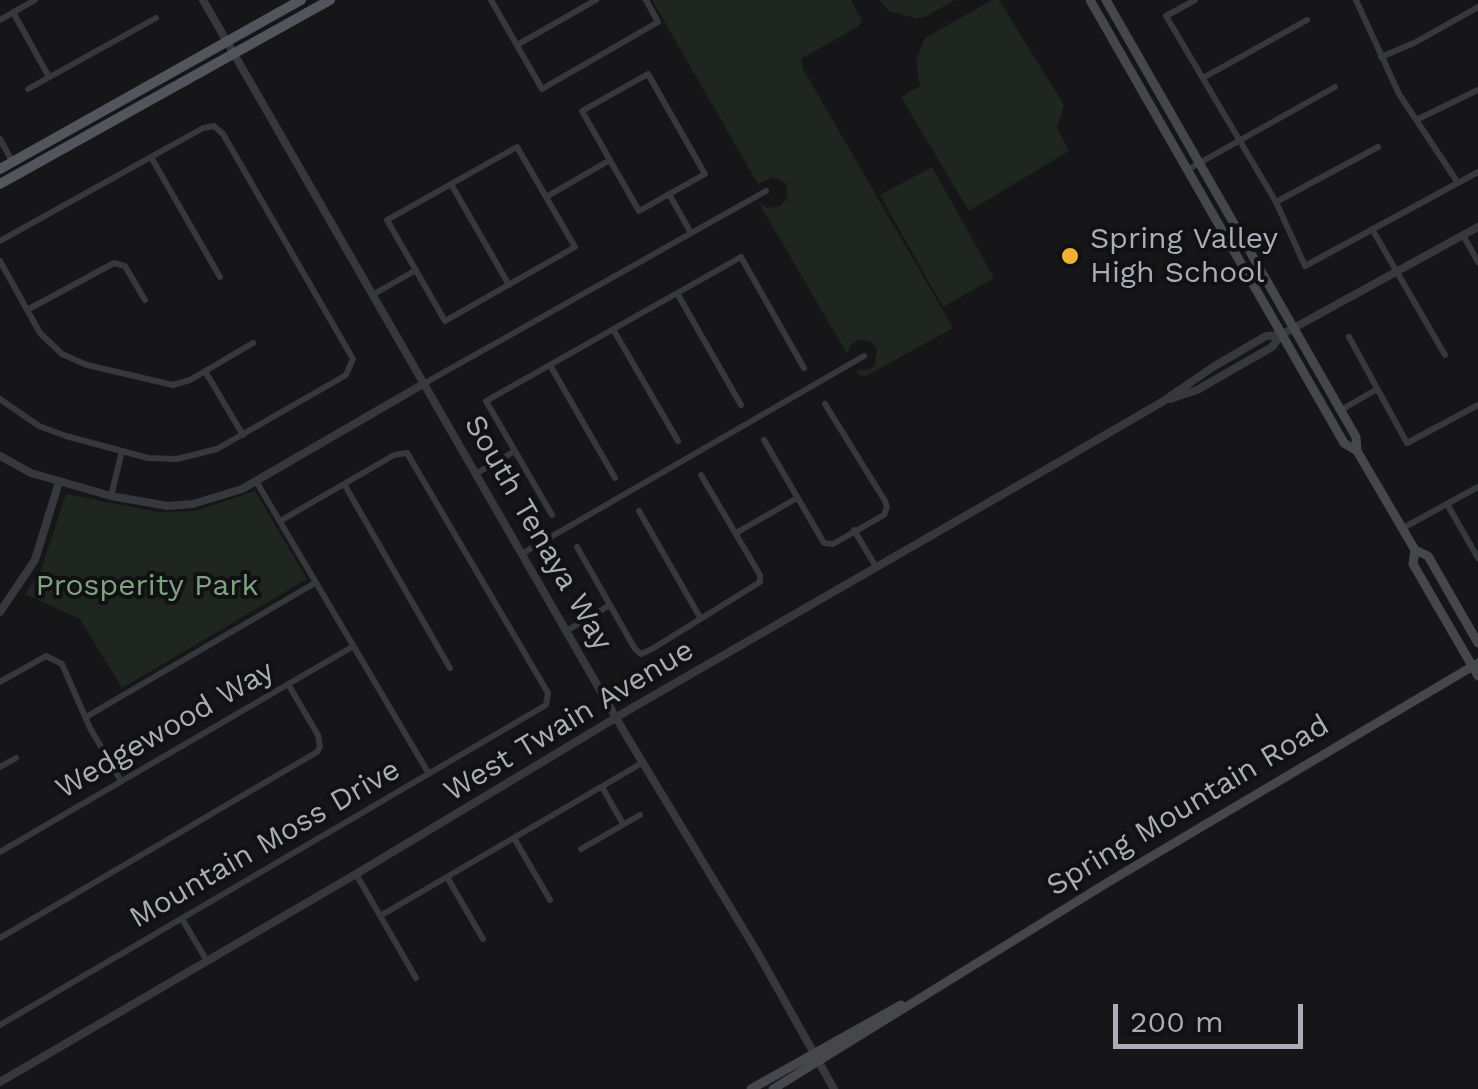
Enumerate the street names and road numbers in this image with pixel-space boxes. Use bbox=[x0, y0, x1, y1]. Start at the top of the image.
street label: South Tenaya Way bbox=[456, 409, 620, 657]
street label: West Twain Avenue bbox=[438, 632, 700, 810]
street label: Wedgewood Way bbox=[50, 653, 280, 807]
street label: Spring Mountain Road bbox=[1040, 707, 1336, 905]
street label: Mountain Moss Drive bbox=[123, 752, 407, 936]

